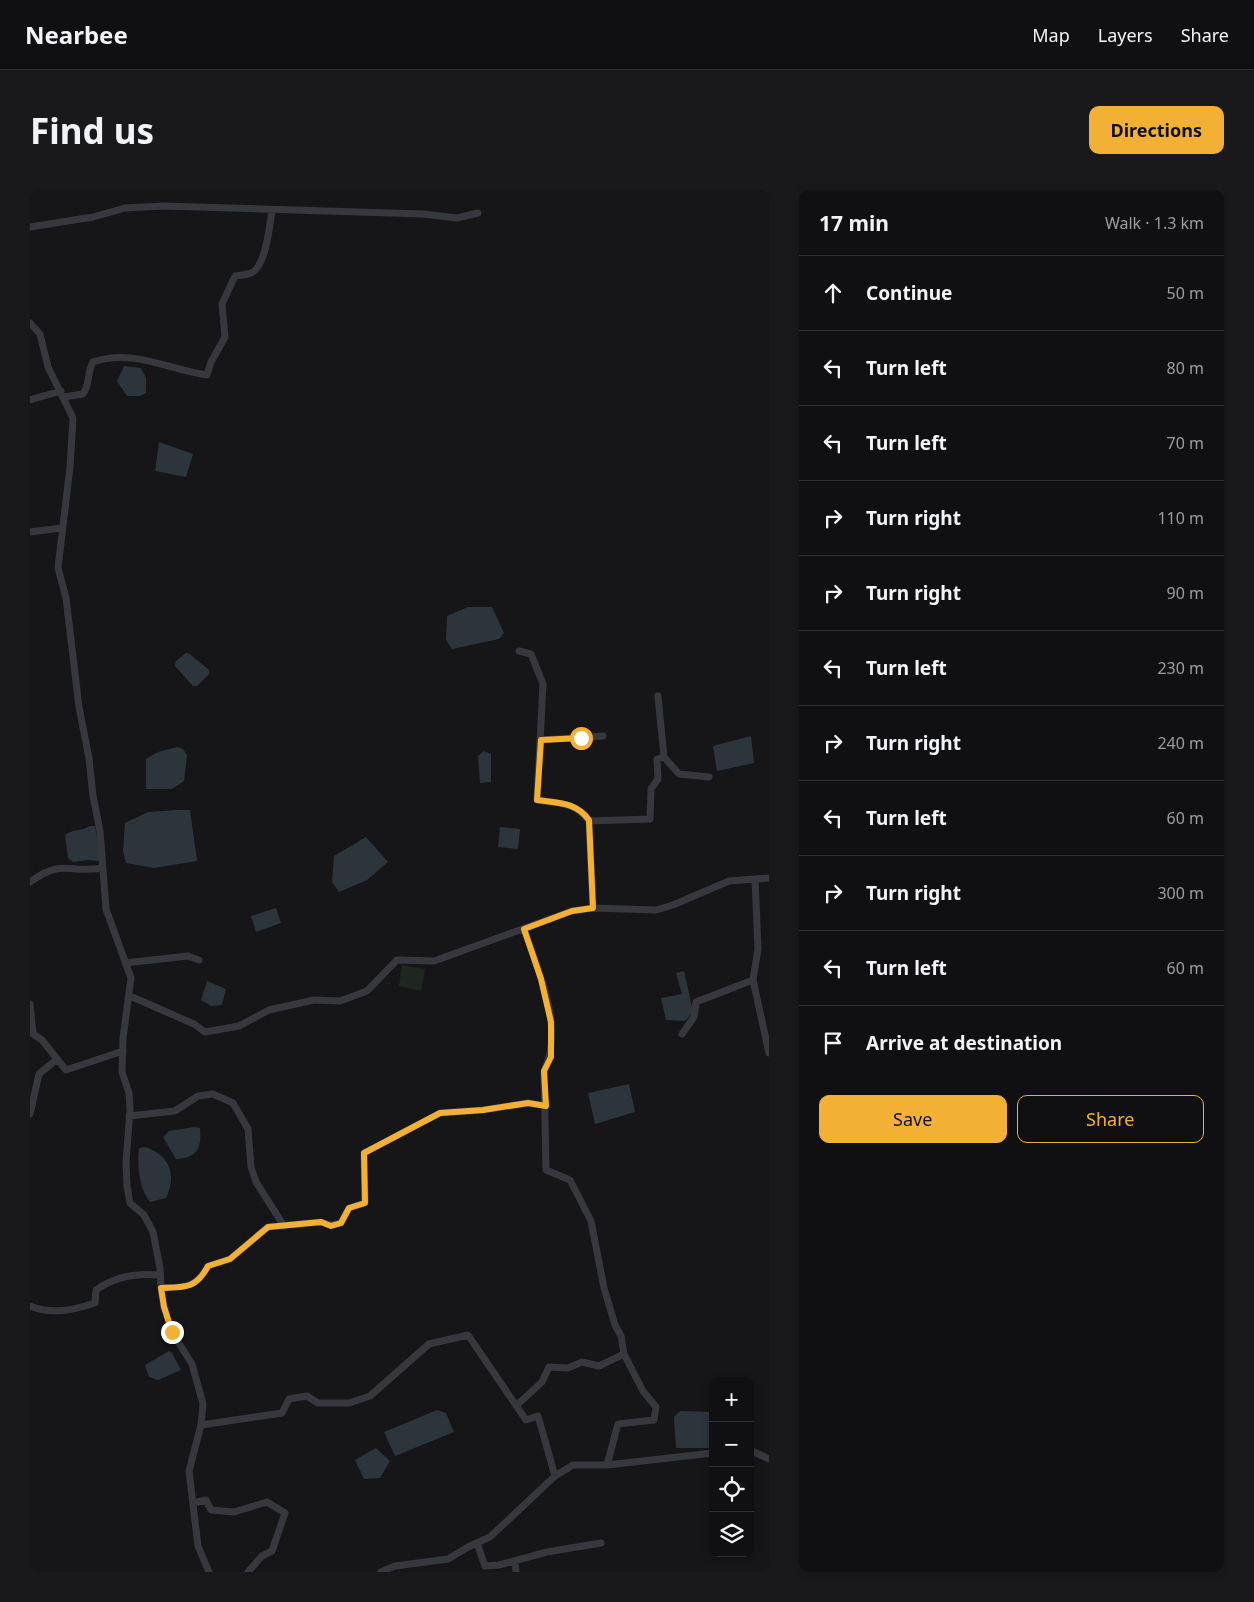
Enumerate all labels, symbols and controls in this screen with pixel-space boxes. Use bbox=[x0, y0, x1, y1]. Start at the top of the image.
text: Nearbee bbox=[25, 18, 128, 51]
text: Map bbox=[1032, 23, 1070, 47]
text: Layers bbox=[1098, 23, 1153, 47]
text: Share bbox=[1181, 23, 1229, 47]
button: Directions bbox=[1089, 106, 1224, 154]
text: Find us bbox=[30, 107, 154, 154]
text: 17 min bbox=[819, 209, 889, 237]
text: Walk · 1.3 km bbox=[1105, 212, 1204, 234]
icon: ahead bbox=[819, 279, 847, 307]
text: Continue bbox=[866, 280, 952, 306]
text: 50 m bbox=[1167, 282, 1204, 304]
icon: left bbox=[819, 354, 847, 382]
text: Turn left bbox=[866, 355, 947, 381]
text: 80 m bbox=[1167, 357, 1204, 379]
icon: left bbox=[819, 429, 847, 457]
text: Turn left bbox=[866, 430, 947, 456]
text: 70 m bbox=[1167, 432, 1204, 454]
icon: right bbox=[819, 504, 847, 532]
text: Turn right bbox=[866, 505, 961, 531]
text: 110 m bbox=[1157, 507, 1204, 529]
icon: right bbox=[819, 579, 847, 607]
text: Turn right bbox=[866, 580, 961, 606]
text: 90 m bbox=[1167, 582, 1204, 604]
icon: left bbox=[819, 654, 847, 682]
text: Turn left bbox=[866, 655, 947, 681]
text: 230 m bbox=[1157, 657, 1204, 679]
route start bbox=[570, 727, 593, 750]
icon: right bbox=[819, 729, 847, 757]
text: Turn right bbox=[866, 730, 961, 756]
text: 240 m bbox=[1157, 732, 1204, 754]
icon: left bbox=[819, 804, 847, 832]
text: Turn left bbox=[866, 805, 947, 831]
text: 60 m bbox=[1167, 807, 1204, 829]
icon: right bbox=[819, 879, 847, 907]
text: Turn right bbox=[866, 880, 961, 906]
text: 300 m bbox=[1157, 882, 1204, 904]
icon: left bbox=[819, 954, 847, 982]
text: Turn left bbox=[866, 955, 947, 981]
text: 60 m bbox=[1167, 957, 1204, 979]
icon: arrive bbox=[819, 1029, 847, 1057]
text: Arrive at destination bbox=[866, 1030, 1062, 1056]
button: Save bbox=[819, 1095, 1007, 1143]
button: Share bbox=[1017, 1095, 1204, 1143]
route end bbox=[161, 1321, 184, 1344]
map controls bbox=[709, 1377, 754, 1557]
button: + bbox=[709, 1377, 754, 1422]
button: − bbox=[709, 1422, 754, 1467]
button: locate bbox=[709, 1467, 754, 1512]
button: layers bbox=[709, 1512, 754, 1557]

